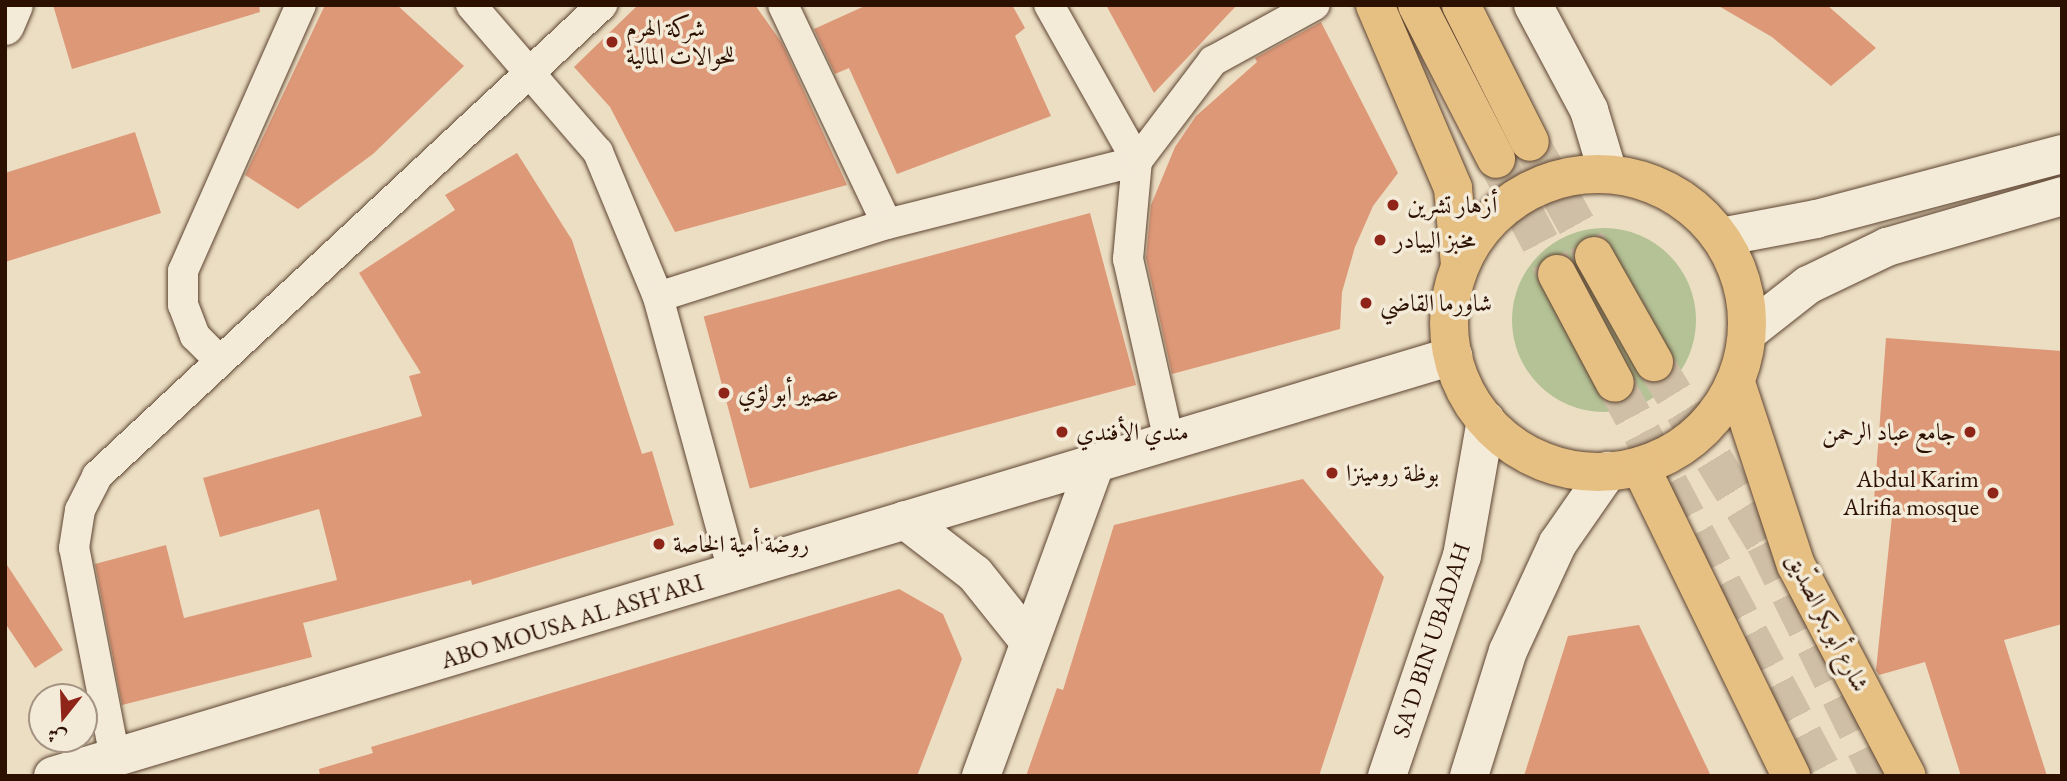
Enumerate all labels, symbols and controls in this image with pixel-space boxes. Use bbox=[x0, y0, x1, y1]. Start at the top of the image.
place label: شركة الهرم للحوالات المالية bbox=[626, 14, 735, 70]
marker: شركة الهرم للحوالات المالية bbox=[604, 34, 620, 50]
place label: أزهار تشرين bbox=[1407, 191, 1497, 219]
marker: أزهار تشرين bbox=[1385, 197, 1401, 213]
place label: مخبز الييادر bbox=[1394, 226, 1476, 254]
marker: مخبز الييادر bbox=[1372, 232, 1388, 248]
place label: شاورما القاضي bbox=[1380, 289, 1492, 317]
marker: شاورما القاضي bbox=[1358, 295, 1374, 311]
place label: عصير أبو لؤي bbox=[738, 379, 839, 407]
marker: عصير أبو لؤي bbox=[716, 385, 732, 401]
place label: مندي الأفندي bbox=[1076, 418, 1189, 446]
place label: جامع عباد الرحمن bbox=[1822, 418, 1956, 446]
marker: مندي الأفندي bbox=[1054, 424, 1070, 440]
marker: جامع عباد الرحمن bbox=[1962, 424, 1978, 440]
place label: بوظة رومينزا bbox=[1346, 459, 1439, 487]
marker: بوظة رومينزا bbox=[1324, 465, 1340, 481]
place label: Abdul Karim Alrifia mosque bbox=[1843, 465, 1979, 521]
marker: Abdul Karim Alrifia mosque bbox=[1985, 485, 2001, 501]
place label: روضة أمية الخاصة bbox=[673, 530, 809, 558]
marker: روضة أمية الخاصة bbox=[651, 536, 667, 552]
street label: SA'D BIN UBADAH bbox=[1386, 539, 1476, 741]
street label: شارع أبو بكر الصدّيق bbox=[1781, 548, 1875, 696]
street label: ABO MOUSA AL ASH'ARI bbox=[437, 567, 707, 675]
north arrow bbox=[28, 683, 98, 753]
text: ش bbox=[44, 722, 70, 751]

